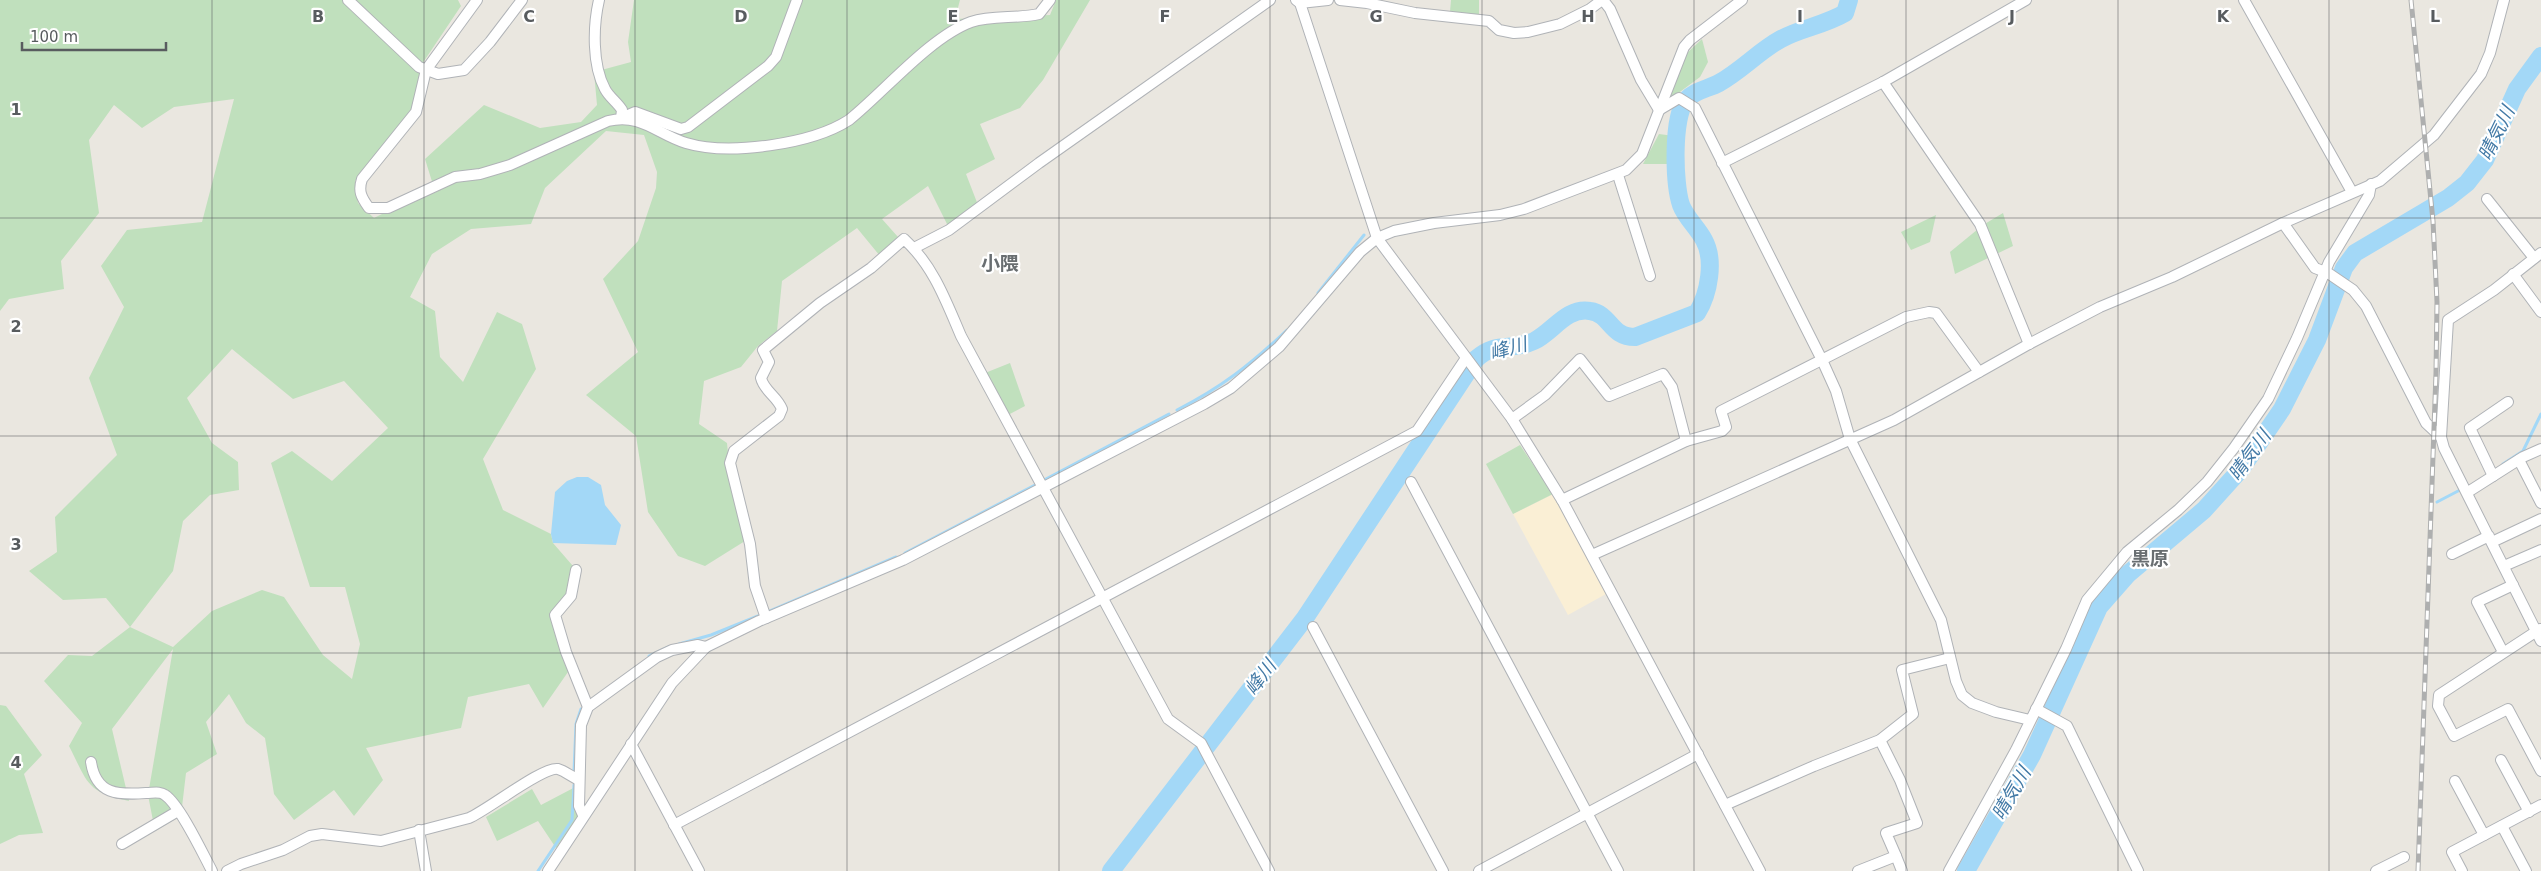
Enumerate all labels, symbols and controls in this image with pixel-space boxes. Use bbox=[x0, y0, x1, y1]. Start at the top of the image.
text: B bbox=[312, 7, 324, 26]
text: C bbox=[523, 7, 535, 26]
text: D bbox=[734, 7, 748, 26]
text: E bbox=[948, 7, 958, 26]
text: F bbox=[1160, 7, 1170, 26]
text: G bbox=[1369, 7, 1383, 26]
text: H bbox=[1581, 7, 1595, 26]
text: I bbox=[1797, 7, 1803, 26]
text: J bbox=[2008, 7, 2015, 26]
text: K bbox=[2217, 7, 2230, 26]
text: L bbox=[2430, 7, 2440, 26]
scale bar bbox=[22, 20, 166, 52]
text: 100 m bbox=[30, 28, 78, 46]
text: 1 bbox=[10, 100, 22, 119]
water label: 晴気川 bbox=[2474, 101, 2519, 163]
district label: 小隈 bbox=[981, 252, 1019, 274]
text: 2 bbox=[10, 317, 22, 336]
water label: 峰川 bbox=[1487, 332, 1531, 364]
water label: 晴気川 bbox=[2223, 424, 2276, 485]
text: 3 bbox=[10, 535, 22, 554]
district label: 黒原 bbox=[2131, 547, 2169, 569]
water label: 峰川 bbox=[1240, 654, 1281, 699]
text: 4 bbox=[10, 753, 22, 772]
water label: 晴気川 bbox=[1987, 761, 2036, 823]

